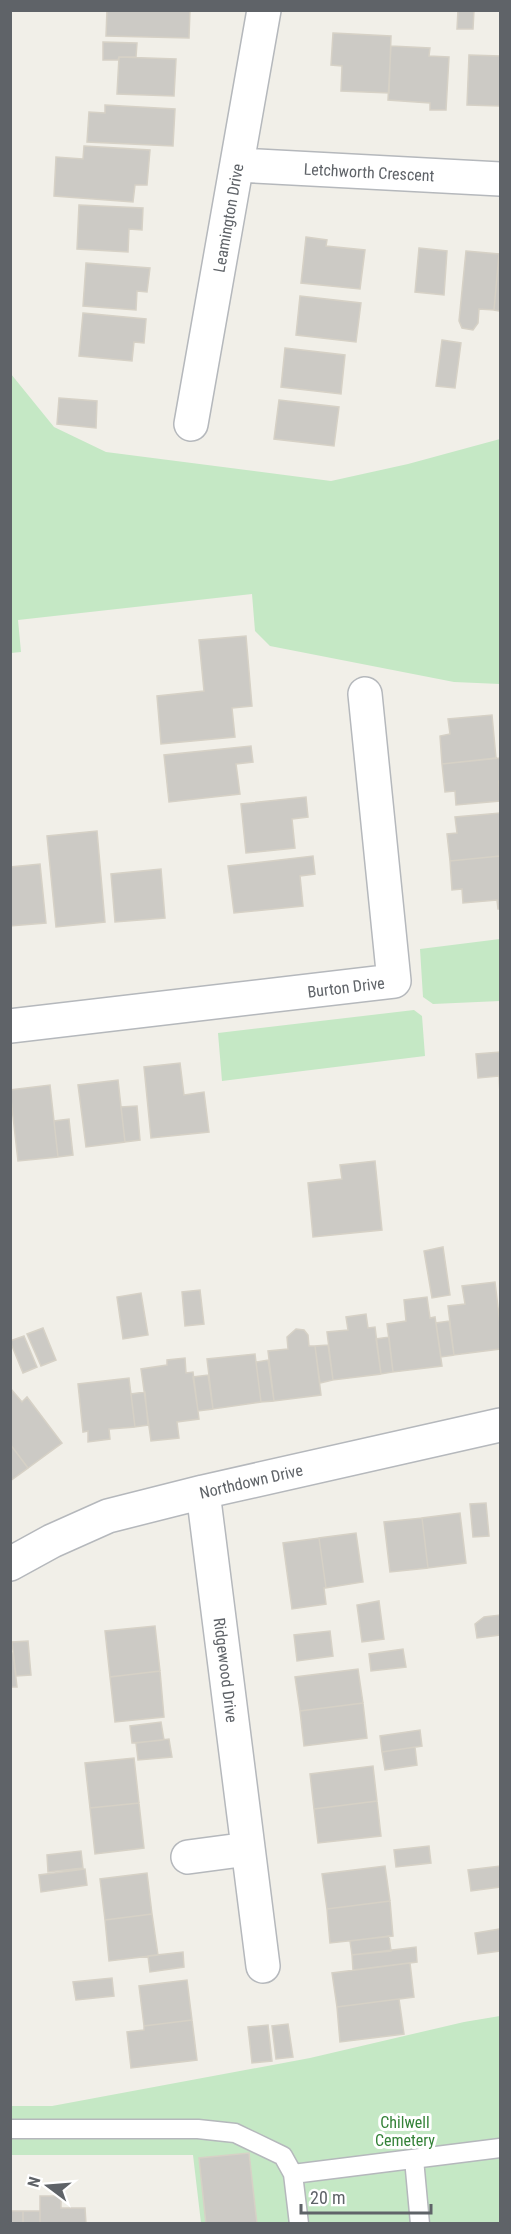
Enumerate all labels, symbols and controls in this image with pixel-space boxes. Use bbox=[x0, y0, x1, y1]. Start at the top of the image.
street label: Letchworth Crescent bbox=[303, 160, 435, 185]
street label: Leamington Drive bbox=[210, 162, 247, 274]
street label: Burton Drive bbox=[306, 973, 386, 1002]
street label: Northdown Drive bbox=[198, 1460, 305, 1503]
street label: Ridgewood Drive bbox=[210, 1617, 241, 1724]
park label: Chilwell Cemetery bbox=[375, 2113, 435, 2150]
north arrow bbox=[18, 2156, 78, 2216]
text: N bbox=[24, 2175, 45, 2189]
scale bar bbox=[301, 2177, 432, 2215]
text: 20 m bbox=[310, 2187, 345, 2208]

